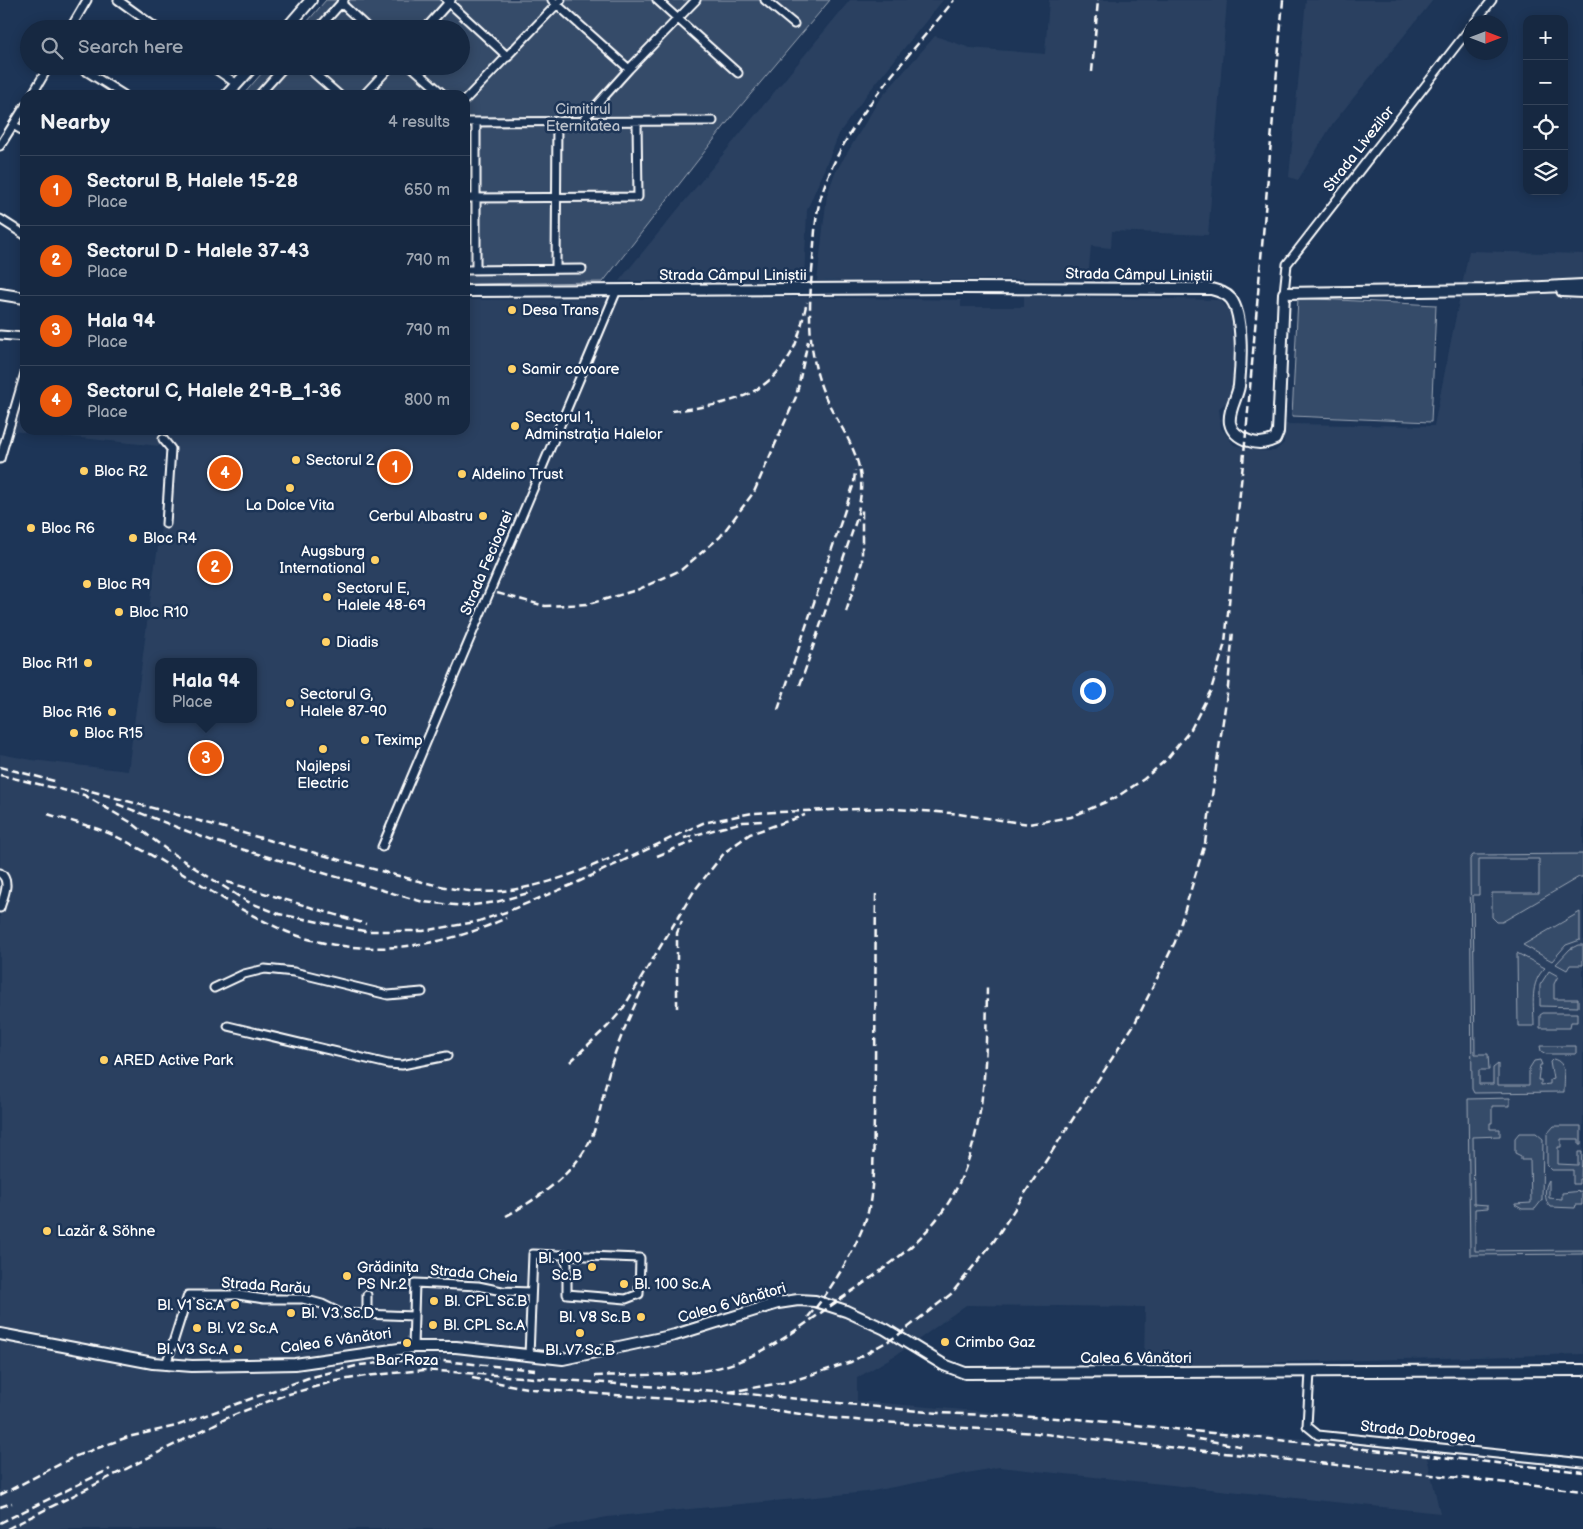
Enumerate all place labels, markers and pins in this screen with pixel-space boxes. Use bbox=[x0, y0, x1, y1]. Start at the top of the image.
place label: Desa Trans bbox=[522, 301, 599, 320]
marker: Desa Trans bbox=[506, 304, 518, 316]
place label: Samir covoare bbox=[522, 360, 620, 379]
marker: Samir covoare bbox=[506, 363, 518, 375]
place label: Sectorul 1, Adminstrația Halelor bbox=[525, 408, 663, 444]
marker: Sectorul 1, Adminstrația Halelor bbox=[509, 420, 521, 432]
pin: 1 bbox=[379, 448, 411, 486]
place label: Sectorul 2 bbox=[306, 451, 375, 470]
pin: 4 bbox=[209, 454, 241, 492]
marker: Sectorul 2 bbox=[290, 454, 302, 466]
place label: Bloc R2 bbox=[94, 462, 148, 481]
marker: Bloc R2 bbox=[78, 465, 90, 477]
place label: Aldelino Trust bbox=[472, 465, 564, 484]
marker: Aldelino Trust bbox=[456, 468, 468, 480]
marker: La Dolce Vita bbox=[284, 482, 296, 494]
place label: La Dolce Vita bbox=[245, 496, 335, 515]
place label: Cerbul Albastru bbox=[369, 507, 473, 526]
marker: Cerbul Albastru bbox=[477, 510, 489, 522]
place label: Bloc R6 bbox=[41, 519, 95, 538]
marker: Bloc R6 bbox=[25, 522, 37, 534]
place label: Bloc R4 bbox=[143, 529, 197, 548]
marker: Bloc R4 bbox=[127, 532, 139, 544]
place label: Augsburg International bbox=[280, 542, 365, 578]
pin: 2 bbox=[199, 548, 231, 586]
marker: Augsburg International bbox=[369, 554, 381, 566]
place label: Bloc R9 bbox=[97, 575, 150, 594]
marker: Bloc R9 bbox=[81, 578, 93, 590]
place label: Sectorul E, Halele 48-69 bbox=[337, 579, 426, 615]
marker: Sectorul E, Halele 48-69 bbox=[321, 591, 333, 603]
place label: Bloc R10 bbox=[129, 603, 189, 622]
marker: Bloc R10 bbox=[113, 606, 125, 618]
place label: Diadis bbox=[336, 633, 379, 652]
marker: Diadis bbox=[320, 636, 332, 648]
place label: Bloc R11 bbox=[22, 654, 78, 673]
marker: Bloc R11 bbox=[82, 657, 94, 669]
place label: Sectorul G, Halele 87-90 bbox=[300, 685, 387, 721]
marker: Sectorul G, Halele 87-90 bbox=[284, 697, 296, 709]
place label: Bloc R16 bbox=[42, 703, 102, 722]
marker: Bloc R16 bbox=[106, 706, 118, 718]
place label: Bloc R15 bbox=[84, 724, 143, 743]
marker: Bloc R15 bbox=[68, 727, 80, 739]
place label: Teximp bbox=[375, 731, 423, 750]
marker: Teximp bbox=[359, 734, 371, 746]
pin: 3 bbox=[190, 739, 222, 777]
marker: Najlepsi Electric bbox=[317, 743, 329, 755]
place label: Najlepsi Electric bbox=[295, 757, 351, 793]
place label: ARED Active Park bbox=[114, 1051, 234, 1070]
marker: ARED Active Park bbox=[98, 1054, 110, 1066]
place label: Lazăr & Söhne bbox=[57, 1222, 156, 1241]
marker: Lazăr & Söhne bbox=[41, 1225, 53, 1237]
place label: Bl. 100 Sc.B bbox=[538, 1249, 582, 1285]
place label: Grădinița PS Nr.2 bbox=[357, 1258, 419, 1294]
marker: Bl. 100 Sc.B bbox=[586, 1261, 598, 1273]
marker: Grădinița PS Nr.2 bbox=[341, 1270, 353, 1282]
place label: Bl. 100 Sc.A bbox=[634, 1275, 712, 1294]
marker: Bl. 100 Sc.A bbox=[618, 1278, 630, 1290]
place label: Bl. CPL Sc.B bbox=[444, 1292, 527, 1311]
marker: Bl. CPL Sc.B bbox=[428, 1295, 440, 1307]
place label: Bl. V1 Sc.A bbox=[157, 1296, 226, 1315]
marker: Bl. V1 Sc.A bbox=[229, 1299, 241, 1311]
place label: Bl. V3 Sc.D bbox=[301, 1304, 374, 1323]
marker: Bl. V3 Sc.D bbox=[285, 1307, 297, 1319]
place label: Bl. V8 Sc.B bbox=[559, 1308, 631, 1327]
marker: Bl. V8 Sc.B bbox=[635, 1311, 647, 1323]
place label: Bl. CPL Sc.A bbox=[443, 1316, 526, 1335]
place label: Bl. V2 Sc.A bbox=[207, 1319, 279, 1338]
marker: Bl. CPL Sc.A bbox=[427, 1319, 439, 1331]
marker: Bl. V2 Sc.A bbox=[191, 1322, 203, 1334]
marker: Bl. V7 Sc.B bbox=[574, 1327, 586, 1339]
place label: Crimbo Gaz bbox=[955, 1333, 1036, 1352]
marker: Crimbo Gaz bbox=[939, 1336, 951, 1348]
marker: Bar Roza bbox=[401, 1337, 413, 1349]
place label: Bl. V3 Sc.A bbox=[156, 1340, 229, 1359]
place label: Bl. V7 Sc.B bbox=[545, 1341, 615, 1360]
marker: Bl. V3 Sc.A bbox=[232, 1343, 244, 1355]
place label: Bar Roza bbox=[376, 1351, 438, 1370]

